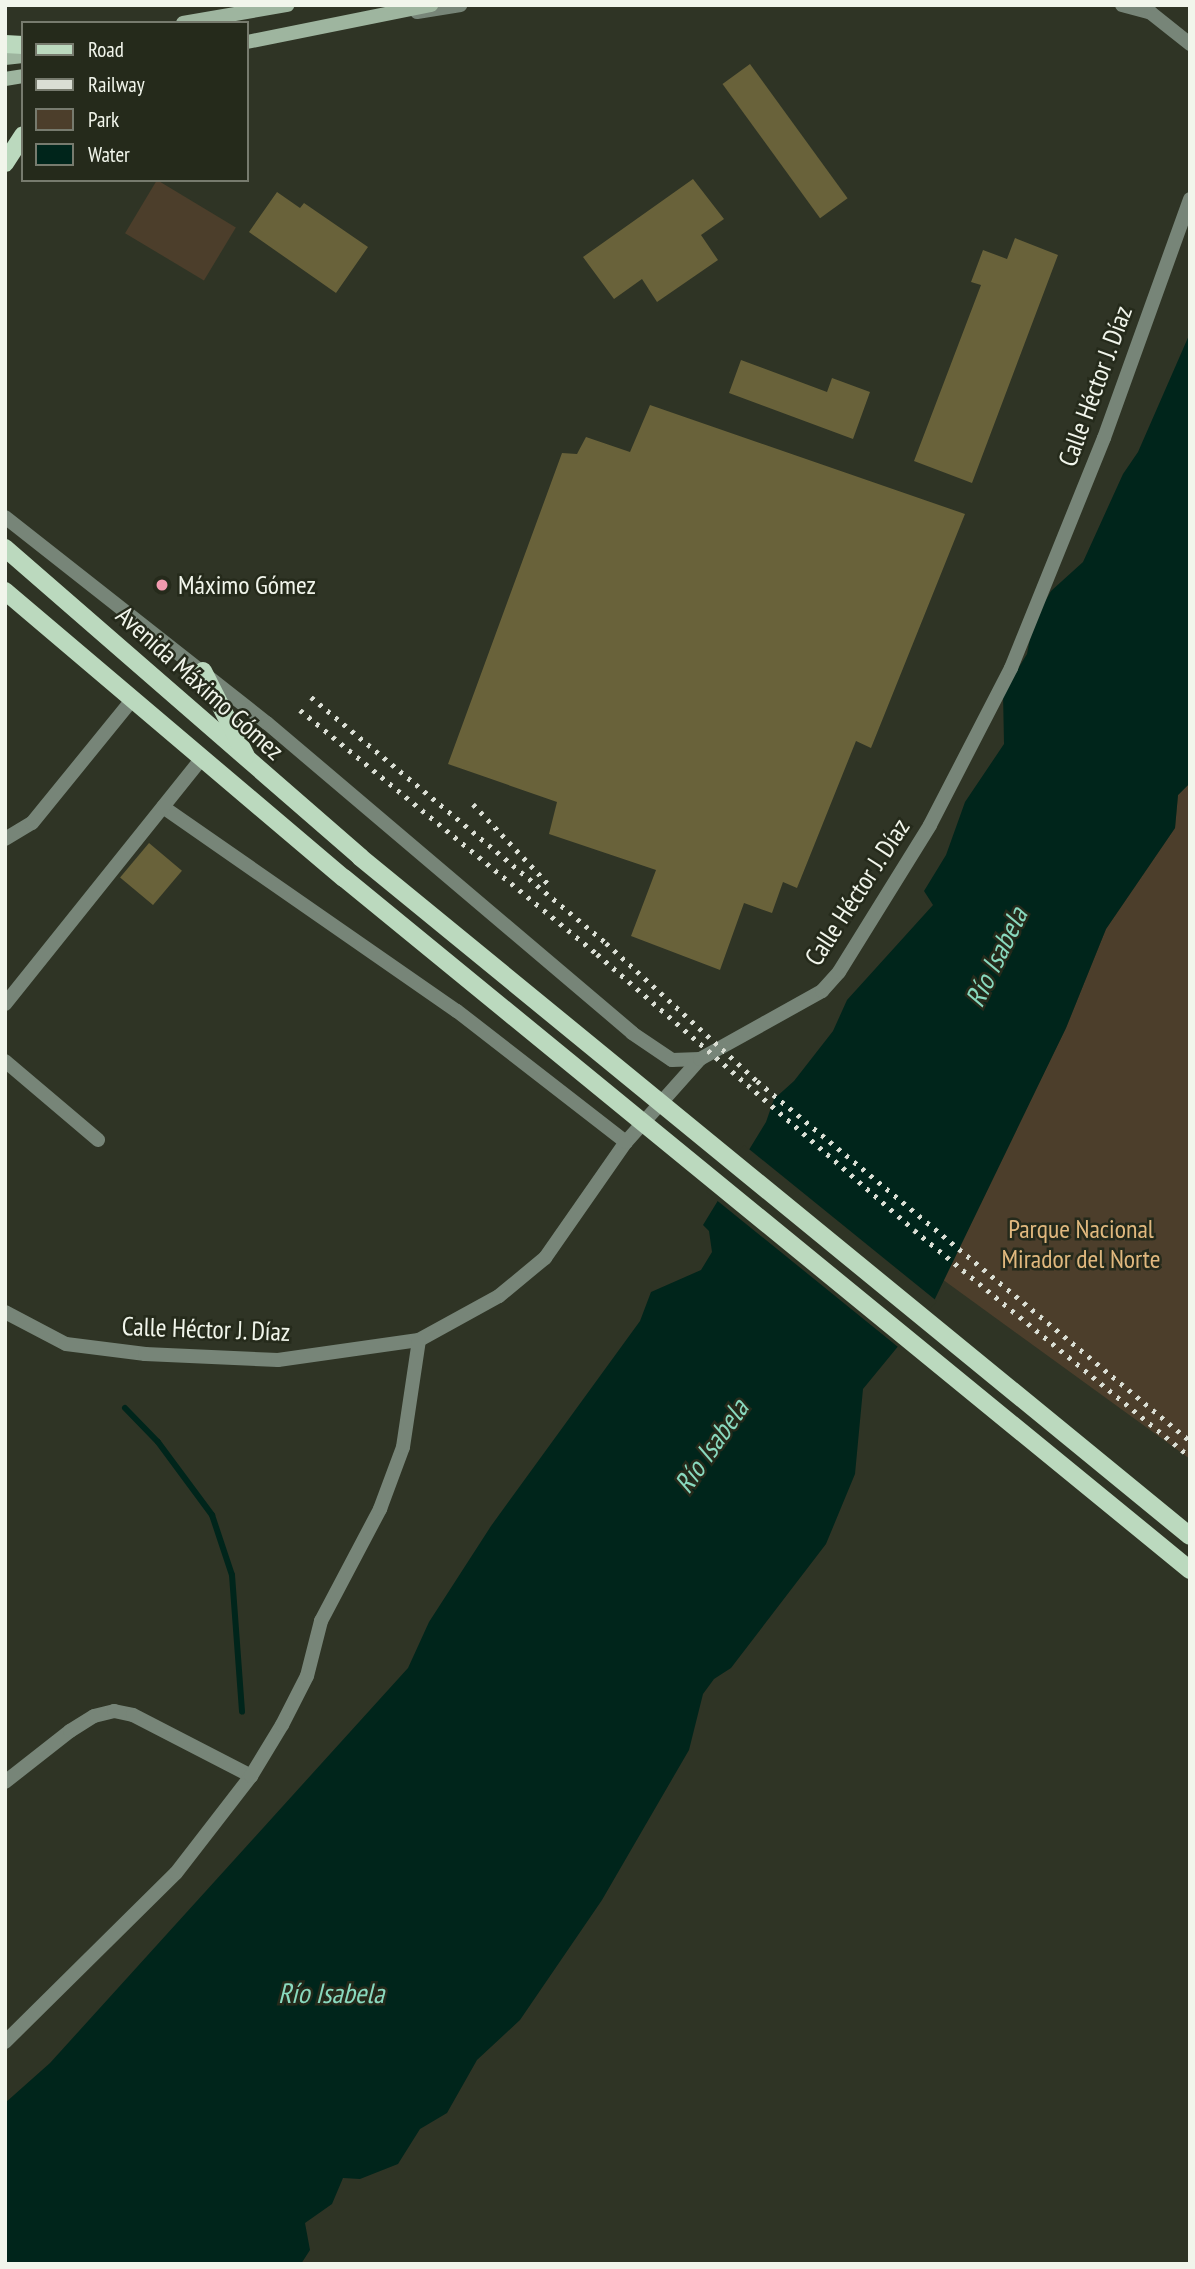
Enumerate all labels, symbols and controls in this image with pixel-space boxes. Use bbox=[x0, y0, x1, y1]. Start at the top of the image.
legend bbox=[21, 21, 248, 182]
text: Road bbox=[88, 36, 124, 63]
text: Railway bbox=[88, 71, 145, 98]
text: Park bbox=[88, 106, 119, 133]
text: Water bbox=[88, 141, 130, 168]
street label: Calle Héctor J. Díaz bbox=[1051, 301, 1139, 471]
place label: Máximo Gómez bbox=[178, 569, 316, 601]
marker: Máximo Gómez bbox=[152, 575, 172, 595]
street label: Avenida Máximo Gómez bbox=[110, 600, 290, 766]
street label: Calle Héctor J. Díaz bbox=[798, 812, 916, 972]
water label: Río Isabela bbox=[958, 902, 1034, 1012]
park label: Parque Nacional Mirador del Norte bbox=[1001, 1213, 1161, 1274]
street label: Calle Héctor J. Díaz bbox=[120, 1310, 292, 1348]
water label: Río Isabela bbox=[667, 1393, 755, 1499]
water label: Río Isabela bbox=[278, 1976, 384, 2010]

